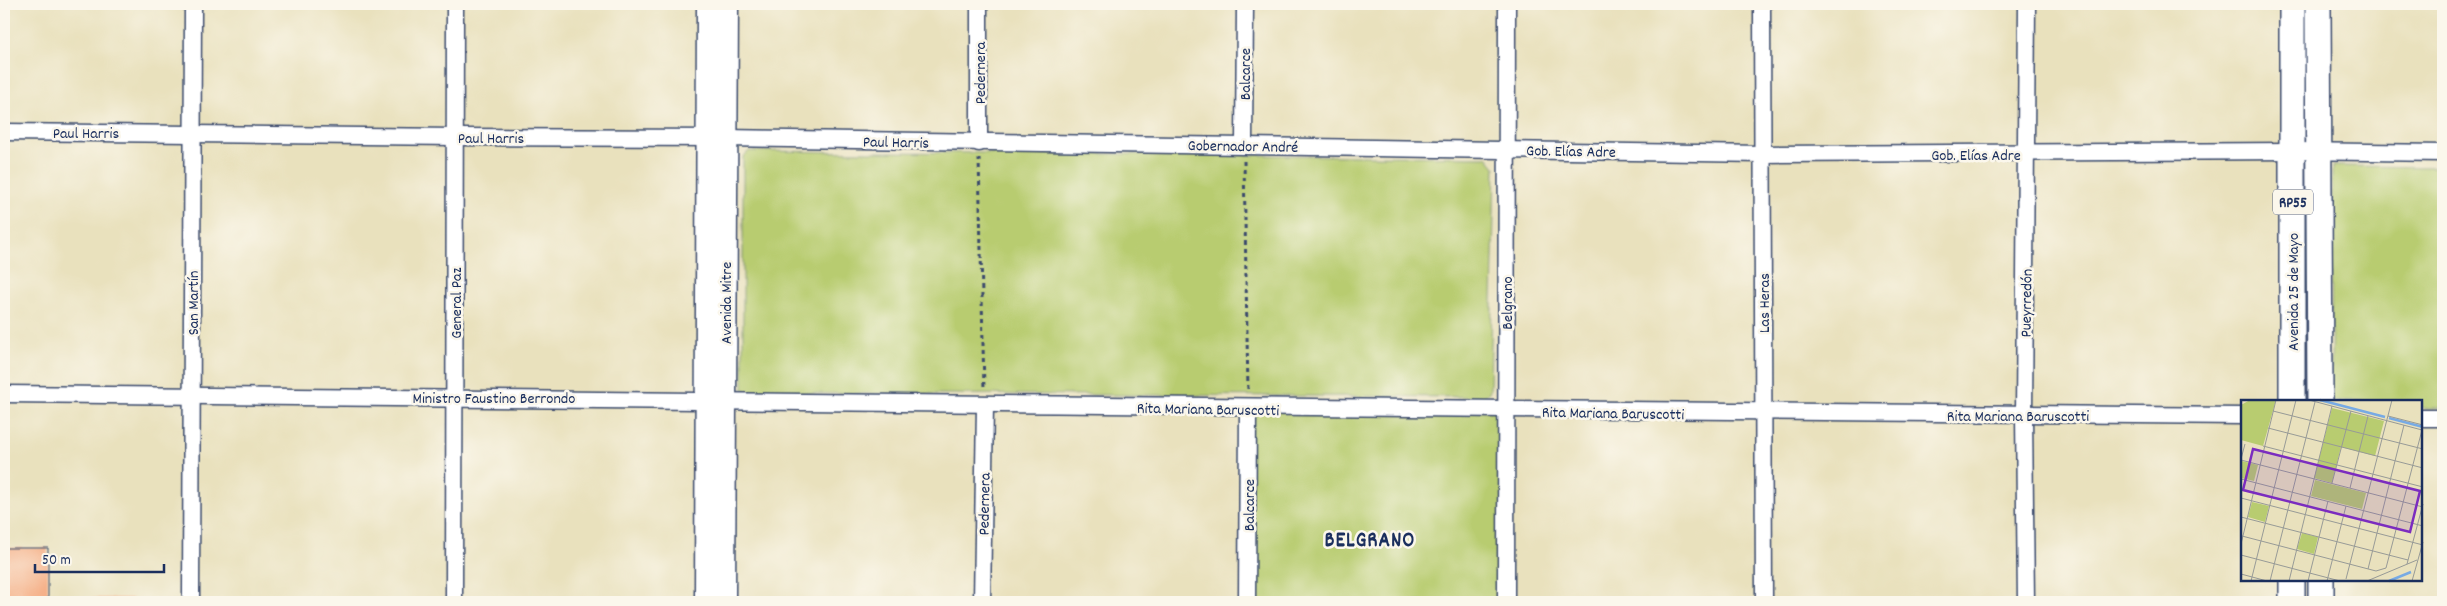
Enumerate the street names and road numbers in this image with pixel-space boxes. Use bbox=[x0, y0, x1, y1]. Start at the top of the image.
street label: Pedernera bbox=[970, 41, 993, 104]
street label: Balcarce bbox=[1235, 48, 1258, 100]
street label: Paul Harris bbox=[53, 123, 119, 146]
street label: Paul Harris bbox=[458, 128, 524, 151]
street label: Paul Harris bbox=[863, 131, 930, 156]
street label: Gobernador André bbox=[1187, 135, 1299, 160]
street label: Gob. Elías Adre bbox=[1526, 140, 1616, 165]
street label: Gob. Elías Adre bbox=[1931, 145, 2021, 168]
road number: RP55 bbox=[2273, 190, 2313, 214]
street label: Avenida 25 de Mayo bbox=[2283, 233, 2306, 351]
street label: Avenida Mitre bbox=[716, 262, 739, 344]
street label: General Paz bbox=[446, 267, 469, 339]
street label: Pueyrredón bbox=[2015, 269, 2040, 338]
street label: San Martín bbox=[183, 271, 206, 335]
street label: Las Heras bbox=[1754, 273, 1777, 333]
street label: Belgrano bbox=[1497, 276, 1520, 330]
street label: Ministro Faustino Berrondo bbox=[413, 388, 575, 411]
street label: Rita Mariana Baruscotti bbox=[1136, 398, 1279, 423]
street label: Rita Mariana Baruscotti bbox=[1541, 402, 1684, 427]
street label: Rita Mariana Baruscotti bbox=[1947, 406, 2089, 429]
street label: Pedernera bbox=[973, 472, 998, 536]
street label: Balcarce bbox=[1239, 479, 1262, 531]

